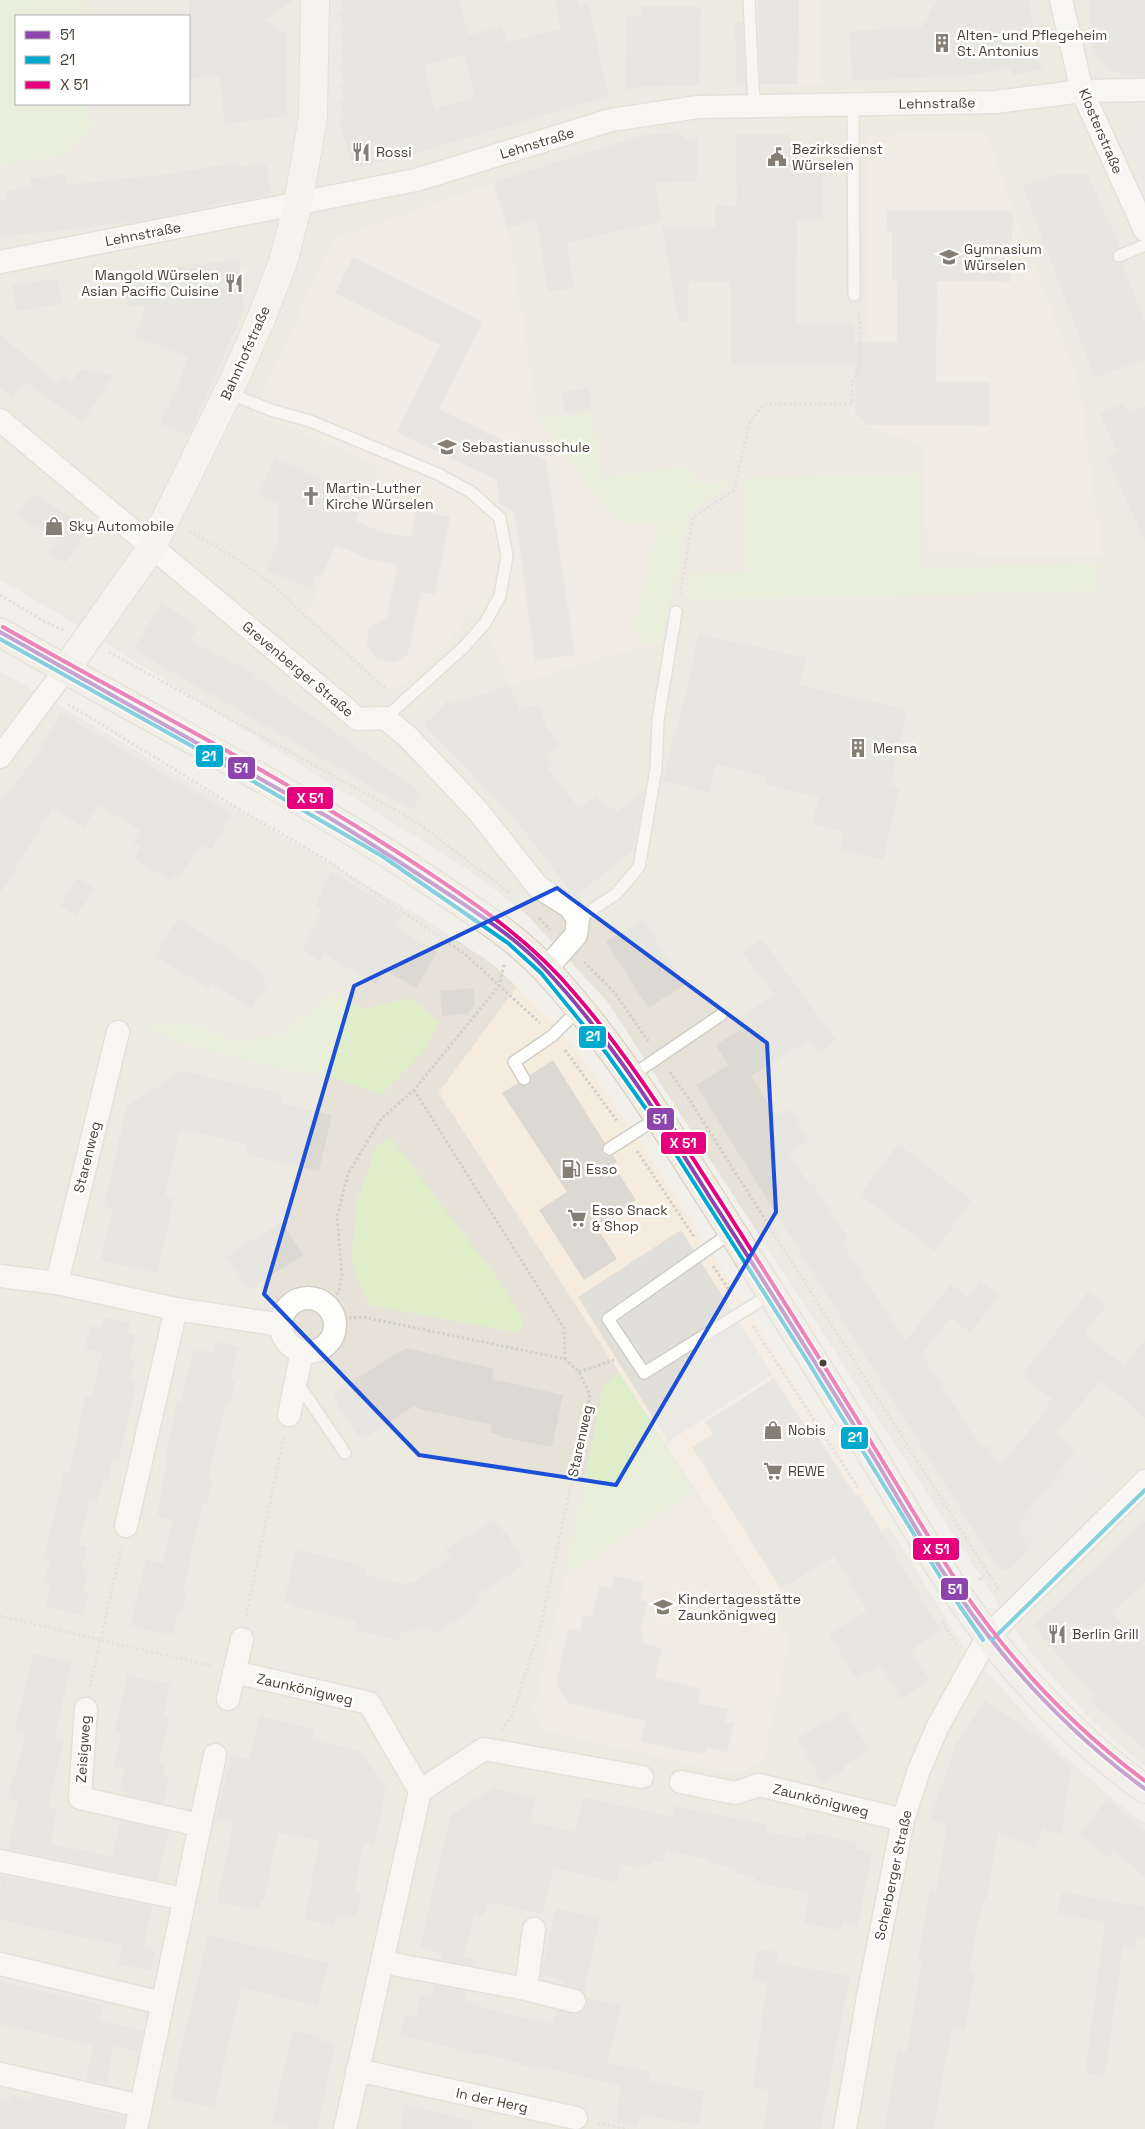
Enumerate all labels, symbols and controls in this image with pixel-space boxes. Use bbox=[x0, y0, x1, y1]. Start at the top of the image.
legend bbox=[15, 15, 190, 105]
text: 51 bbox=[60, 25, 75, 44]
place label: Alten- und Pflegeheim St. Antonius bbox=[957, 26, 1107, 60]
building icon: Alten- und Pflegeheim St. Antonius bbox=[931, 32, 953, 54]
text: 21 bbox=[60, 50, 75, 69]
text: X 51 bbox=[60, 75, 88, 94]
street label: Klosterstraße bbox=[1075, 85, 1127, 177]
street label: Lehnstraße bbox=[898, 93, 976, 113]
street label: Lehnstraße bbox=[498, 123, 576, 163]
place label: Bezirksdienst Würselen bbox=[792, 140, 883, 174]
restaurant icon: Rossi bbox=[350, 141, 372, 163]
place label: Rossi bbox=[376, 143, 412, 161]
public building icon: Bezirksdienst Würselen bbox=[766, 146, 788, 168]
street label: Lehnstraße bbox=[104, 218, 182, 250]
place label: Gymnasium Würselen bbox=[964, 240, 1042, 274]
school or university icon: Gymnasium Würselen bbox=[938, 246, 960, 268]
place label: Mangold Würselen Asian Pacific Cuisine bbox=[81, 266, 219, 300]
restaurant icon: Mangold Würselen Asian Pacific Cuisine bbox=[223, 272, 245, 294]
street label: Bahnhofstraße bbox=[216, 303, 274, 403]
school or university icon: Sebastianusschule bbox=[436, 436, 458, 458]
place label: Sebastianusschule bbox=[462, 438, 590, 456]
place label: Martin-Luther Kirche Würselen bbox=[326, 479, 434, 513]
church icon: Martin-Luther Kirche Würselen bbox=[300, 485, 322, 507]
shop icon: Sky Automobile bbox=[43, 515, 65, 537]
place label: Sky Automobile bbox=[69, 517, 174, 535]
street label: Grevenberger Straße bbox=[239, 617, 357, 721]
building icon: Mensa bbox=[847, 737, 869, 759]
place label: Mensa bbox=[873, 739, 917, 757]
line badge: 21 bbox=[195, 744, 224, 768]
text: 21 bbox=[202, 747, 216, 765]
line badge: 51 bbox=[227, 756, 256, 780]
text: 51 bbox=[234, 759, 248, 777]
line badge: X 51 bbox=[286, 786, 334, 810]
text: X 51 bbox=[296, 789, 324, 807]
line badge: 21 bbox=[578, 1025, 607, 1049]
text: 21 bbox=[586, 1027, 600, 1045]
line badge: 51 bbox=[646, 1107, 675, 1131]
text: 51 bbox=[653, 1110, 667, 1128]
street label: Starenweg bbox=[69, 1119, 105, 1195]
line badge: X 51 bbox=[660, 1131, 707, 1155]
text: X 51 bbox=[669, 1134, 697, 1152]
fuel station icon: Esso bbox=[560, 1158, 582, 1180]
place label: Esso bbox=[586, 1160, 617, 1178]
place label: Esso Snack & Shop bbox=[592, 1201, 668, 1235]
supermarket icon: Esso Snack & Shop bbox=[566, 1207, 588, 1229]
unlabelled marker bbox=[818, 1358, 828, 1368]
street label: Starenweg bbox=[564, 1403, 596, 1479]
shop icon: Nobis bbox=[762, 1419, 784, 1441]
place label: Nobis bbox=[788, 1421, 826, 1439]
line badge: 21 bbox=[840, 1426, 869, 1450]
text: 21 bbox=[848, 1428, 862, 1446]
supermarket icon: REWE bbox=[762, 1460, 784, 1482]
place label: REWE bbox=[788, 1462, 825, 1480]
line badge: X 51 bbox=[912, 1537, 960, 1561]
text: X 51 bbox=[922, 1540, 950, 1558]
line badge: 51 bbox=[940, 1577, 969, 1601]
text: 51 bbox=[948, 1580, 962, 1598]
place label: Kindertagesstätte Zaunkönigweg bbox=[678, 1590, 801, 1624]
school or university icon: Kindertagesstätte Zaunkönigweg bbox=[652, 1596, 674, 1618]
restaurant icon: Berlin Grill bbox=[1046, 1623, 1068, 1645]
place label: Berlin Grill bbox=[1072, 1625, 1139, 1643]
street label: Zaunkönigweg bbox=[255, 1669, 355, 1709]
street label: Zeisigweg bbox=[72, 1715, 94, 1783]
street label: Zaunkönigweg bbox=[771, 1779, 871, 1821]
street label: Scherberger Straße bbox=[870, 1808, 916, 1942]
street label: In der Herg bbox=[454, 2084, 530, 2116]

